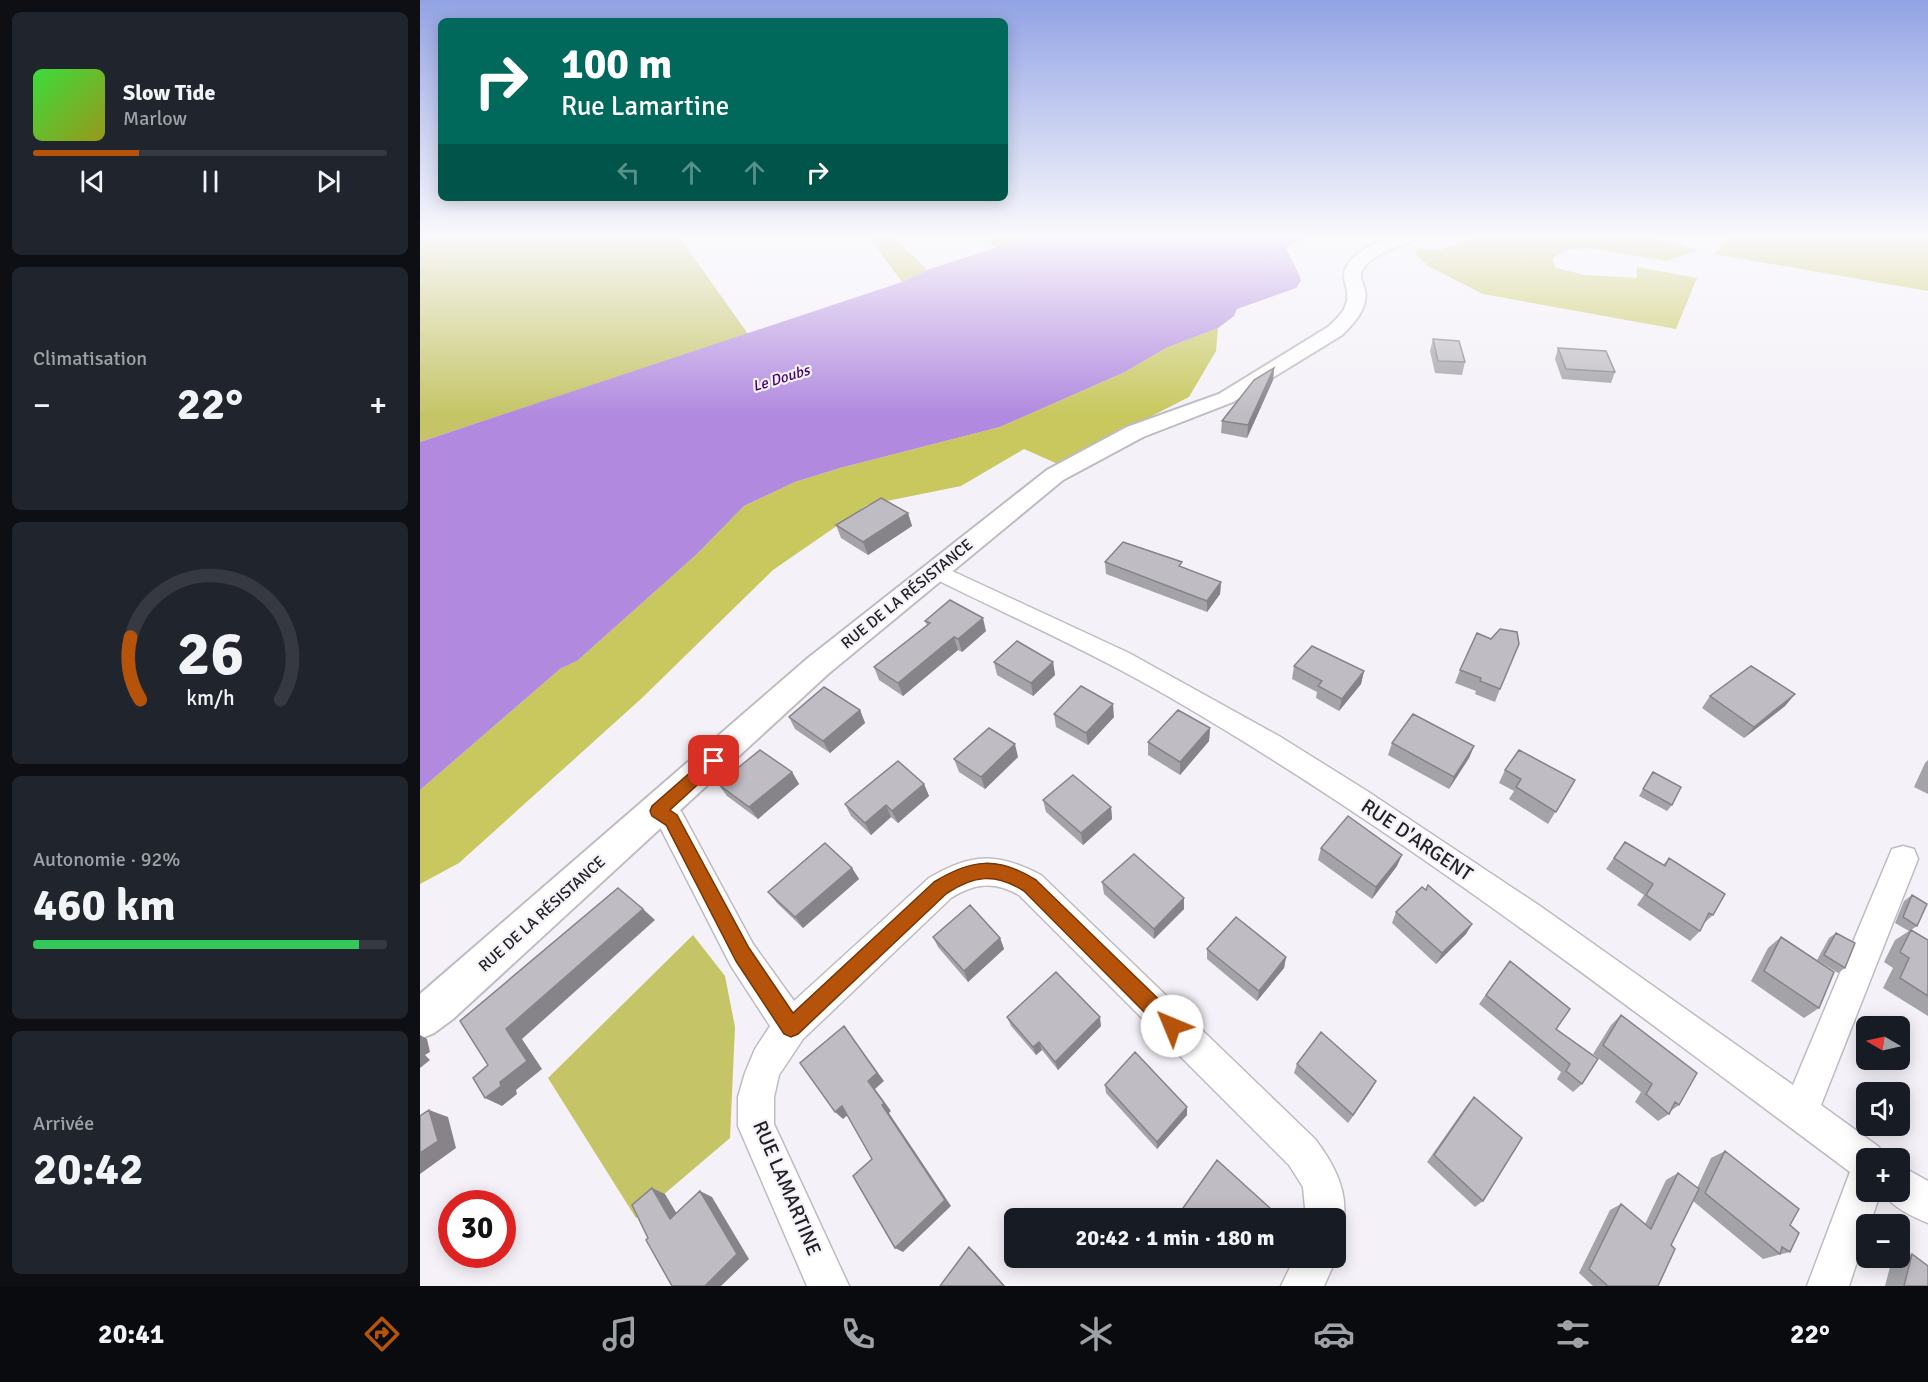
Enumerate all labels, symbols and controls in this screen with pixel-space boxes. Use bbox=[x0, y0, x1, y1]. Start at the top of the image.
text: 100 m bbox=[561, 39, 672, 90]
icon: right bbox=[462, 42, 540, 120]
text: Slow Tide bbox=[123, 79, 215, 106]
text: Rue Lamartine bbox=[561, 90, 729, 123]
text: Marlow bbox=[123, 106, 187, 131]
icon: left bbox=[612, 156, 645, 189]
icon: ahead bbox=[675, 156, 708, 189]
icon: ahead bbox=[738, 156, 771, 189]
icon: right bbox=[801, 156, 834, 189]
icon: previous bbox=[76, 165, 109, 198]
icon: pause bbox=[194, 165, 227, 198]
icon: next bbox=[312, 165, 345, 198]
text: Climatisation bbox=[33, 346, 147, 371]
water label: Le Doubs bbox=[750, 360, 813, 395]
text: 22° bbox=[177, 377, 243, 432]
text: − bbox=[33, 385, 51, 426]
text: + bbox=[369, 385, 387, 426]
street label: RUE DE LA RÉSISTANCE bbox=[837, 535, 977, 653]
text: 26 bbox=[176, 615, 244, 692]
text: km/h bbox=[186, 685, 234, 711]
pin bbox=[688, 735, 739, 786]
icon: arrive bbox=[697, 744, 730, 777]
street label: RUE D'ARGENT bbox=[1356, 793, 1478, 887]
text: Autonomie · 92% bbox=[33, 847, 180, 872]
street label: RUE DE LA RÉSISTANCE bbox=[474, 852, 610, 976]
text: 460 km bbox=[33, 878, 176, 933]
position arrow bbox=[1140, 994, 1204, 1058]
north arrow bbox=[1856, 1016, 1910, 1070]
map controls bbox=[1856, 1016, 1910, 1268]
button: sound bbox=[1856, 1082, 1910, 1136]
text: Arrivée bbox=[33, 1111, 94, 1136]
street label: RUE LAMARTINE bbox=[747, 1117, 827, 1259]
text: 20:42 bbox=[33, 1142, 143, 1197]
button: + bbox=[1856, 1148, 1910, 1202]
speed limit sign: 30 bbox=[438, 1190, 516, 1268]
button: − bbox=[1856, 1214, 1910, 1268]
text: 20:42 · 1 min · 180 m bbox=[1075, 1224, 1275, 1251]
icon: directions bbox=[361, 1313, 403, 1355]
icon: music bbox=[599, 1313, 641, 1355]
icon: phone bbox=[837, 1313, 879, 1355]
icon: climate bbox=[1075, 1313, 1117, 1355]
icon: car bbox=[1313, 1313, 1355, 1355]
icon: filters bbox=[1552, 1313, 1594, 1355]
text: 20:41 bbox=[98, 1318, 164, 1351]
text: 22° bbox=[1790, 1318, 1830, 1351]

